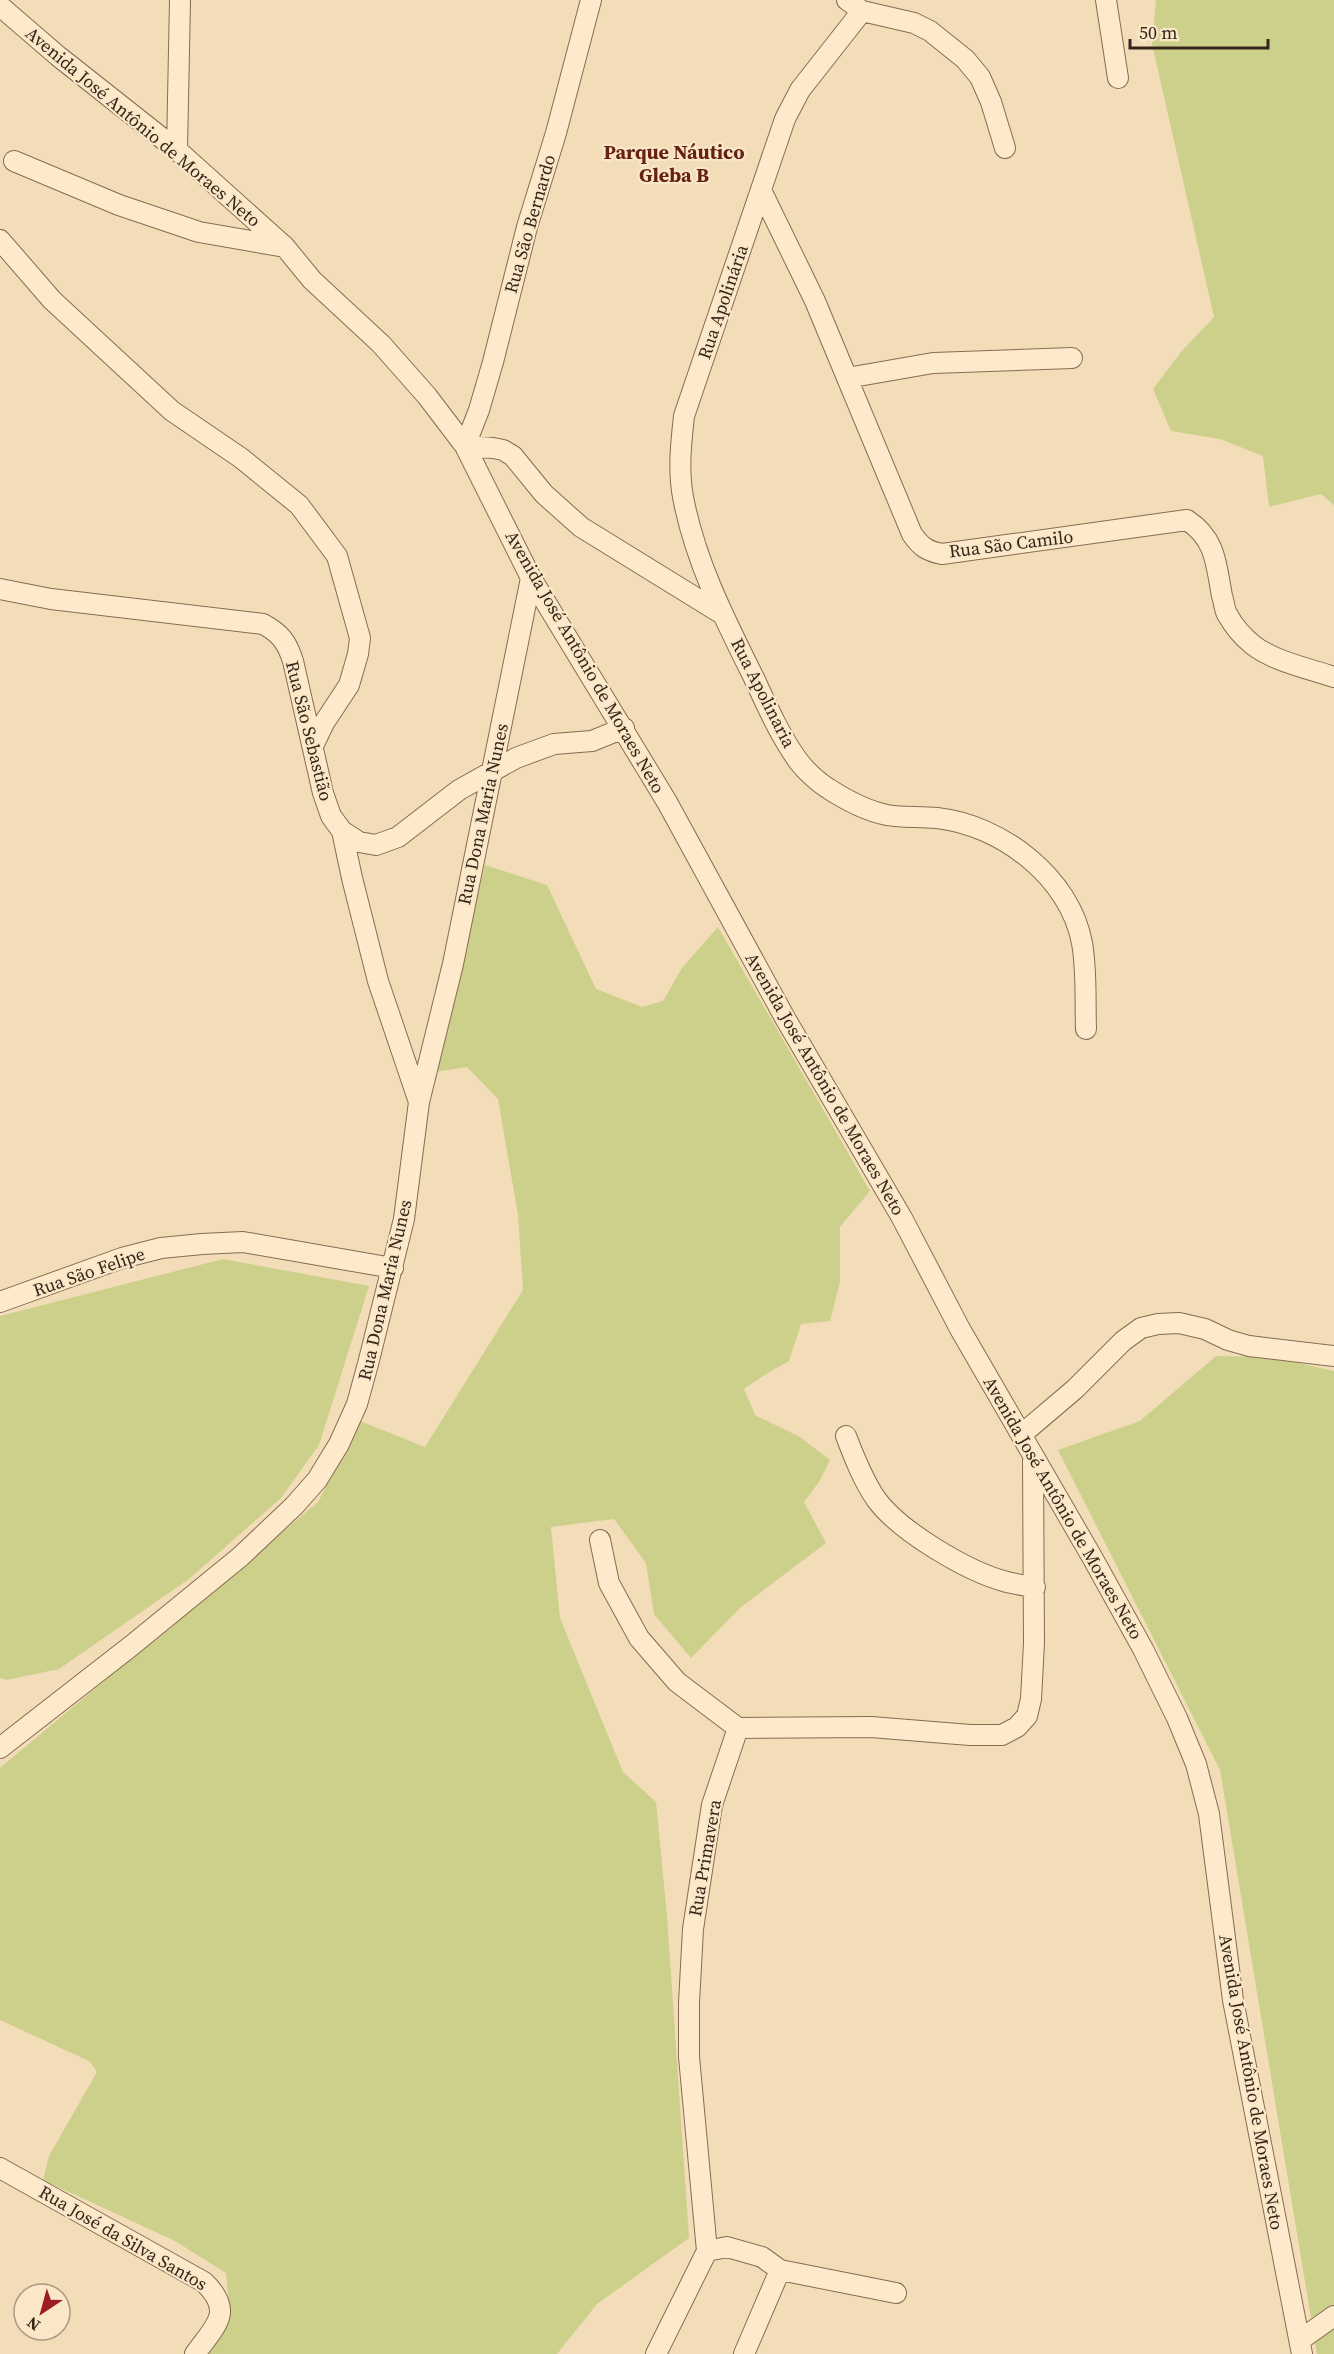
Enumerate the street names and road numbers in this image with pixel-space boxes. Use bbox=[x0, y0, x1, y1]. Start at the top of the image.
street label: Avenida José Antônio de Moraes Neto bbox=[20, 21, 266, 233]
street label: Rua São Bernardo bbox=[498, 151, 561, 296]
street label: Rua Apolinária bbox=[691, 240, 754, 363]
street label: Rua São Camilo bbox=[947, 523, 1075, 564]
street label: Avenida José Antônio de Moraes Neto bbox=[500, 526, 671, 798]
street label: Rua Apolinaria bbox=[725, 634, 802, 753]
street label: Rua São Sebastião bbox=[280, 658, 339, 804]
street label: Rua Dona Maria Nunes bbox=[451, 721, 514, 907]
street label: Avenida José Antônio de Moraes Neto bbox=[740, 948, 911, 1220]
street label: Rua Dona Maria Nunes bbox=[352, 1197, 418, 1383]
street label: Rua São Felipe bbox=[30, 1241, 148, 1302]
street label: Avenida José Antônio de Moraes Neto bbox=[978, 1372, 1149, 1644]
street label: Rua Primavera bbox=[682, 1797, 727, 1918]
street label: Avenida José Antônio de Moraes Neto bbox=[1213, 1932, 1290, 2232]
street label: Rua José da Silva Santos bbox=[34, 2179, 212, 2296]

